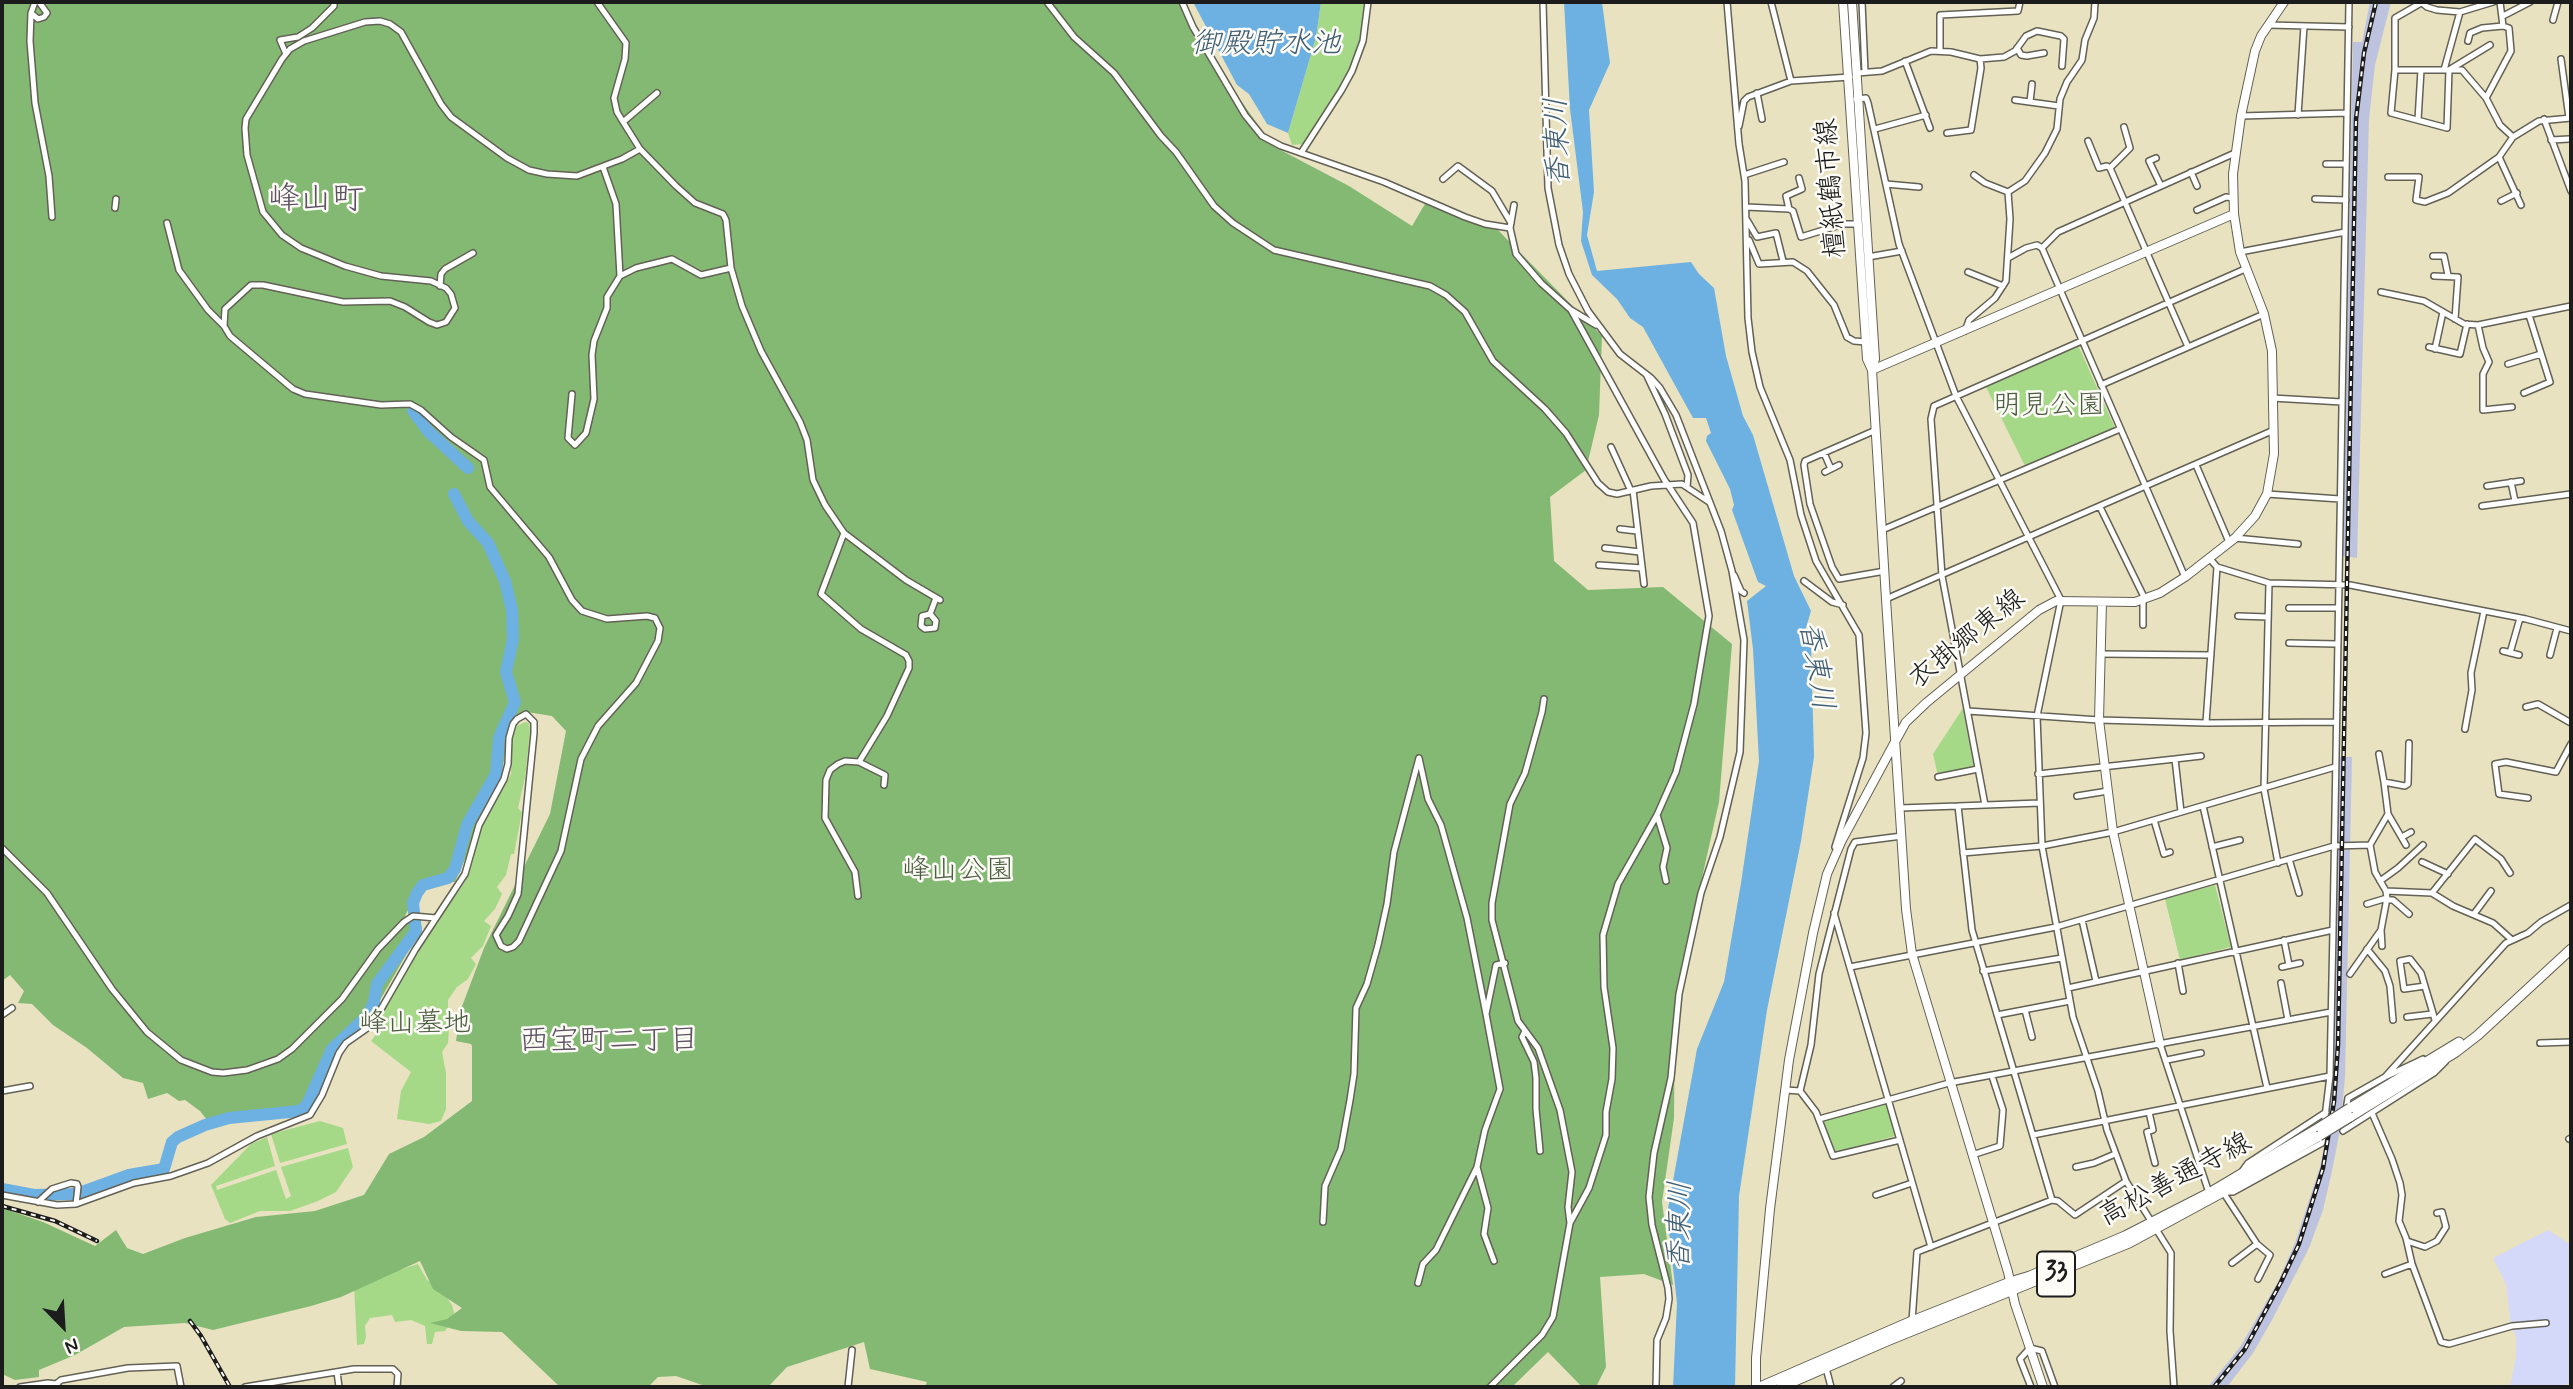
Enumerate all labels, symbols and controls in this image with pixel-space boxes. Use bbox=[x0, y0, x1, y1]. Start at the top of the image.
water label: 御殿貯水池 bbox=[1191, 28, 1341, 64]
water label: 香東川 bbox=[1540, 96, 1580, 188]
street label: 檀紙鶴市線 bbox=[1811, 117, 1855, 259]
district label: 峰山町 bbox=[268, 182, 364, 220]
park label: 明見公園 bbox=[1993, 390, 2105, 424]
street label: 衣掛郷東線 bbox=[1903, 583, 2033, 697]
water label: 香東川 bbox=[1789, 619, 1839, 713]
park label: 峰山公園 bbox=[902, 855, 1014, 889]
park label: 峰山墓地 bbox=[359, 1008, 471, 1042]
district label: 西宝町二丁目 bbox=[519, 1025, 699, 1061]
street label: 高松善通寺線 bbox=[2094, 1127, 2258, 1235]
water label: 香東川 bbox=[1663, 1181, 1701, 1271]
road number: 33 bbox=[2037, 1252, 2075, 1296]
north arrow bbox=[28, 1291, 98, 1361]
text: N bbox=[61, 1332, 83, 1360]

